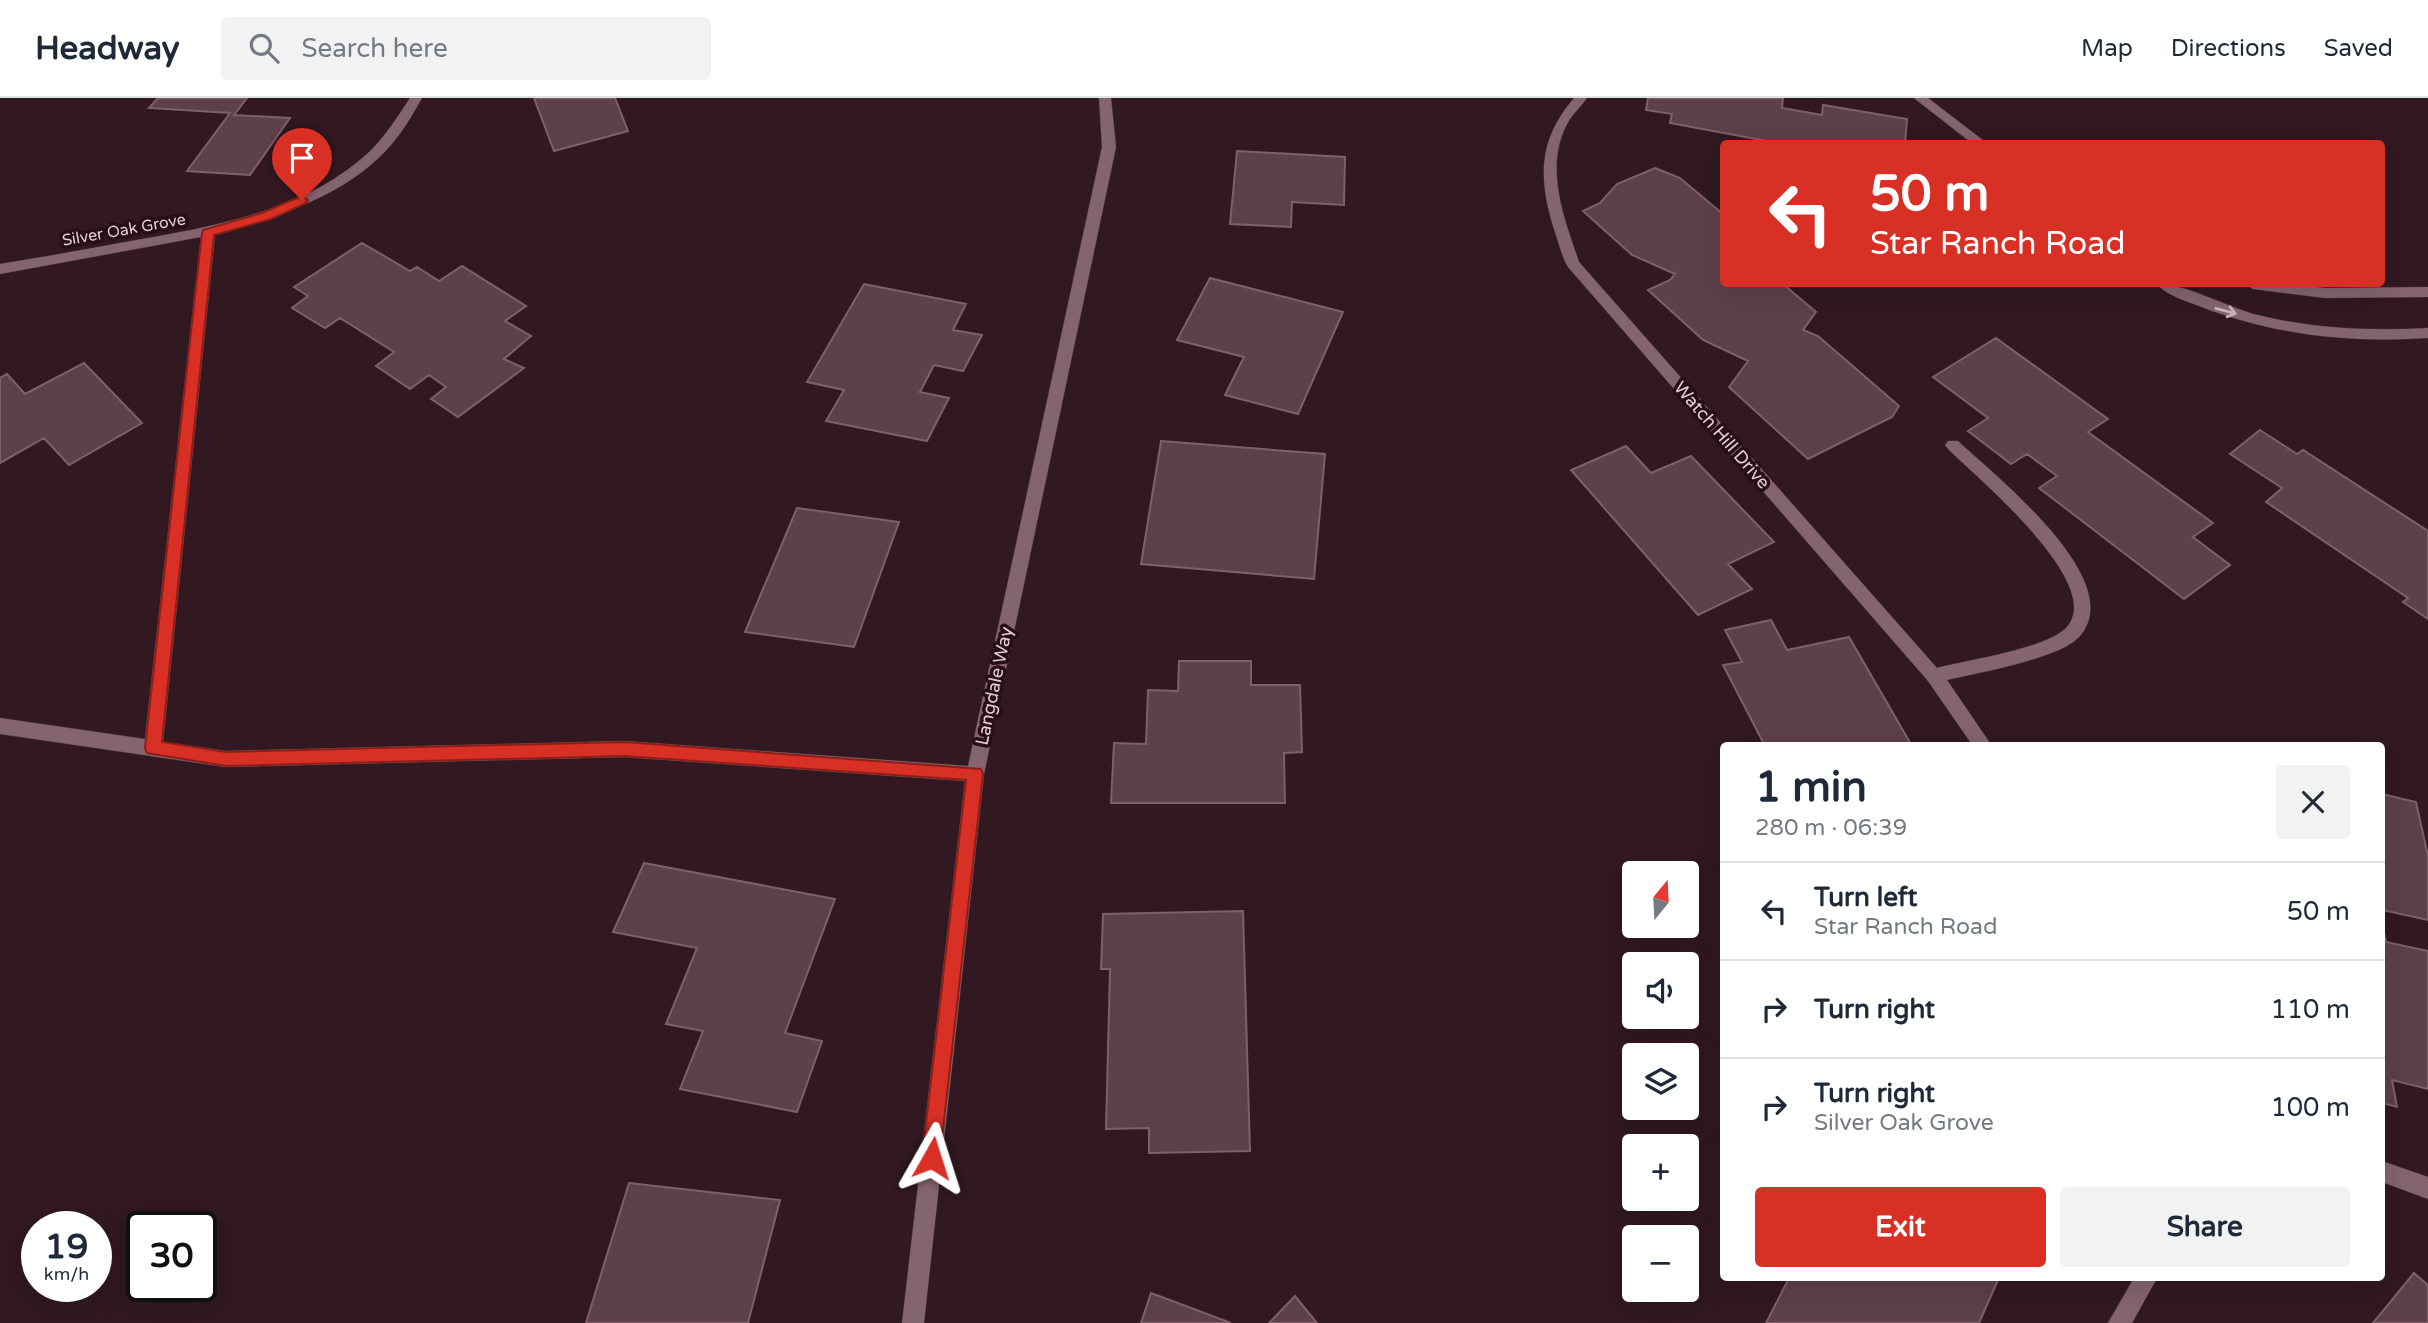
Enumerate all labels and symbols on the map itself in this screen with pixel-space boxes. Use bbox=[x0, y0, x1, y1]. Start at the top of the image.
pin bbox=[272, 128, 332, 200]
street label: Silver Oak Grove bbox=[61, 209, 187, 251]
one-way arrow bbox=[2214, 305, 2237, 318]
street label: Watch Hill Drive bbox=[1669, 377, 1775, 493]
street label: Langdale Way bbox=[971, 624, 1017, 747]
north arrow bbox=[1622, 861, 1699, 938]
position arrow bbox=[895, 1121, 969, 1195]
speed limit sign: 30 bbox=[126, 1211, 217, 1302]

